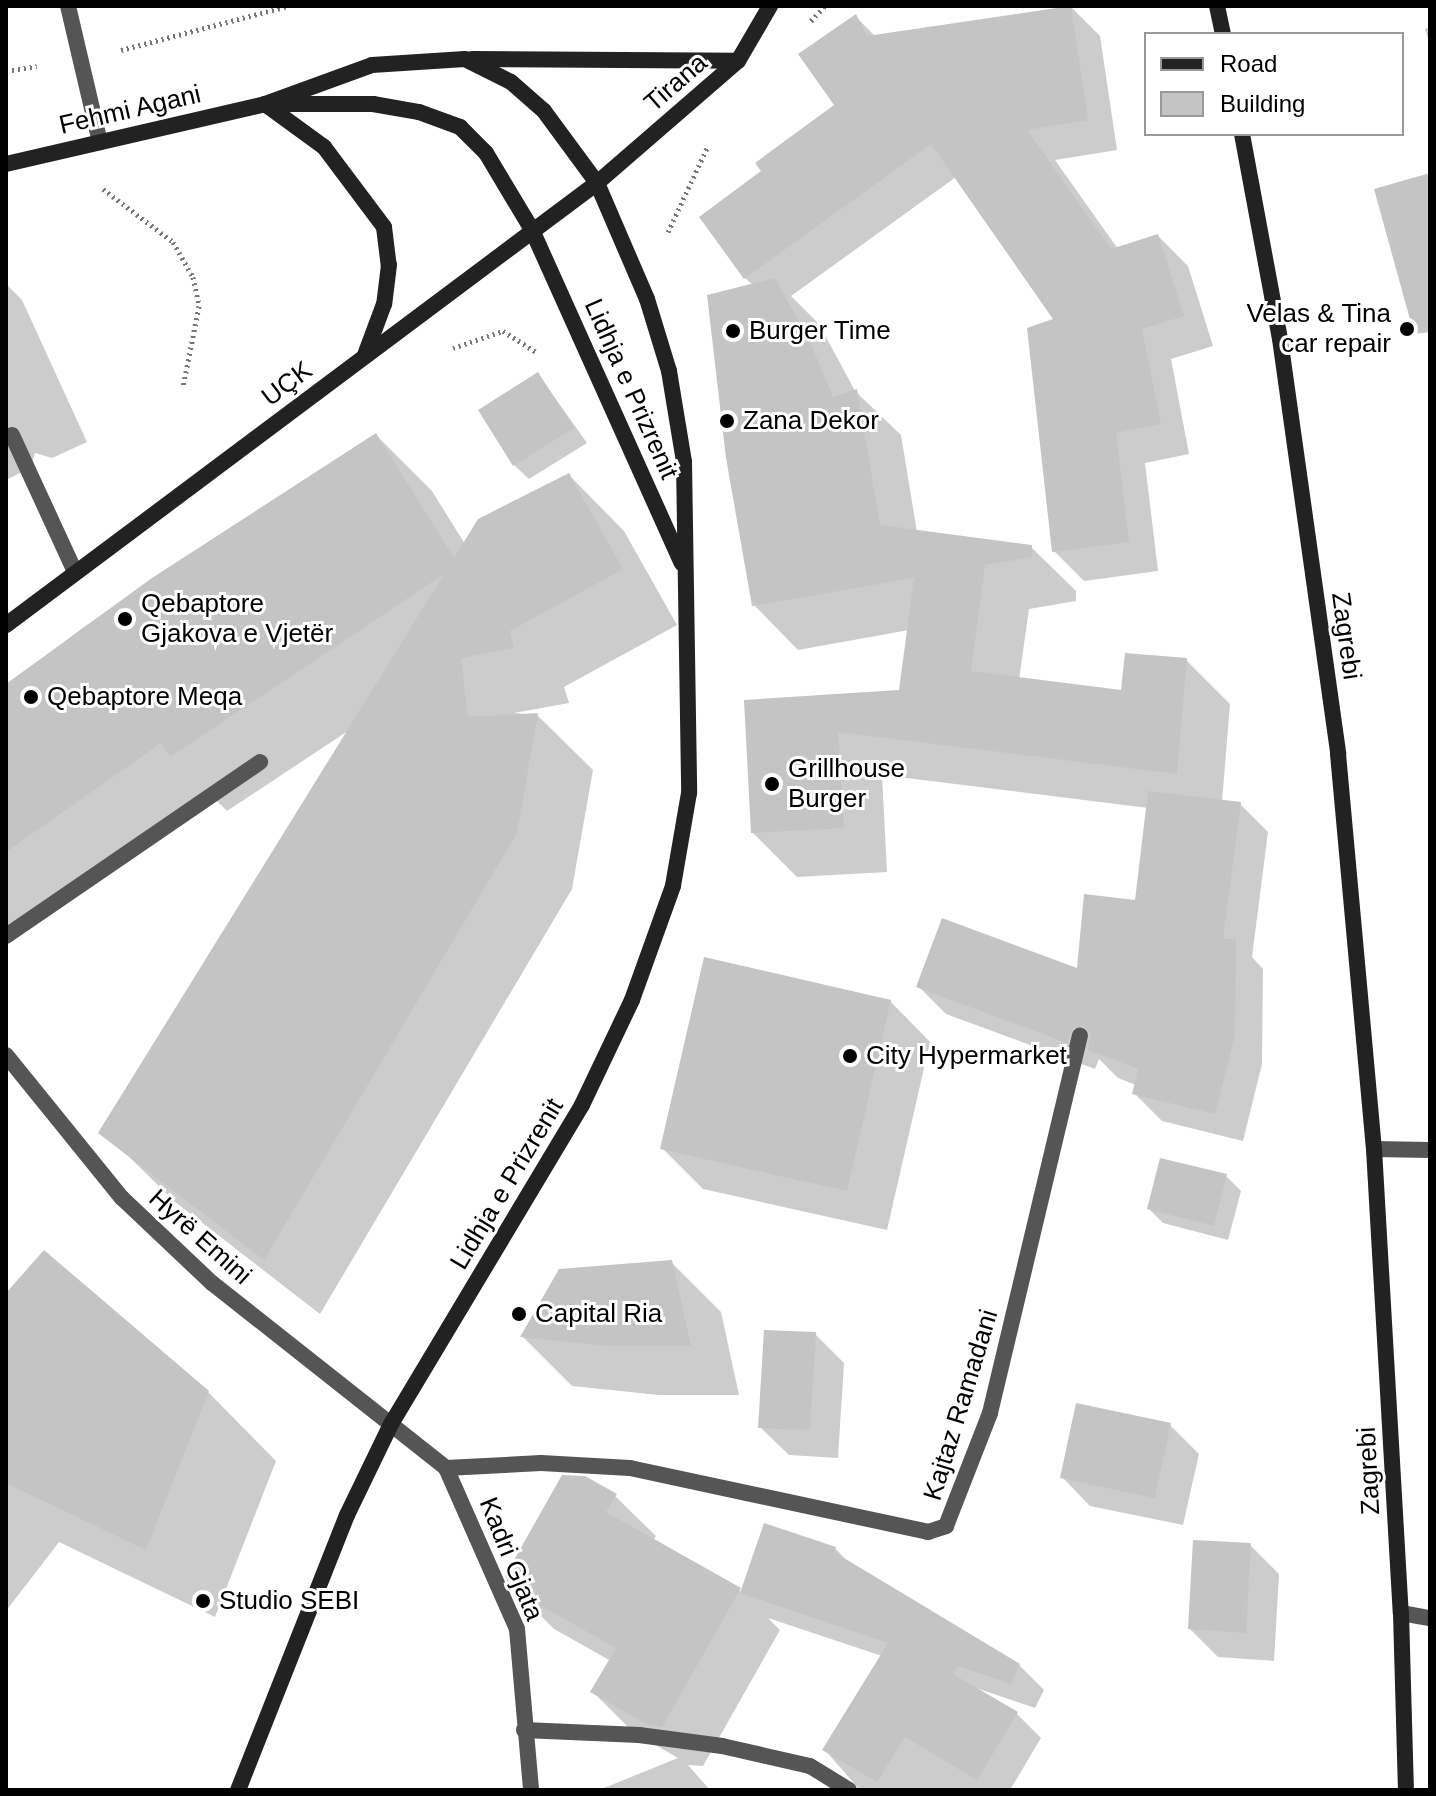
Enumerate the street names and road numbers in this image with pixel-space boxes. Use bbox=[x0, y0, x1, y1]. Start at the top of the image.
street label: Tirana bbox=[638, 47, 714, 119]
street label: Fehmi Agani bbox=[55, 78, 205, 142]
street label: Lidhja e Prizrenit bbox=[577, 294, 685, 484]
street label: UÇK bbox=[256, 355, 318, 413]
street label: Zagrebi bbox=[1324, 590, 1368, 682]
street label: Lidhja e Prizrenit bbox=[444, 1093, 570, 1275]
street label: Hyrë Emini bbox=[142, 1183, 258, 1291]
street label: Kajtaz Ramadani bbox=[917, 1306, 1005, 1504]
street label: Zagrebi bbox=[1351, 1426, 1387, 1516]
street label: Kadri Gjata bbox=[472, 1493, 550, 1625]

